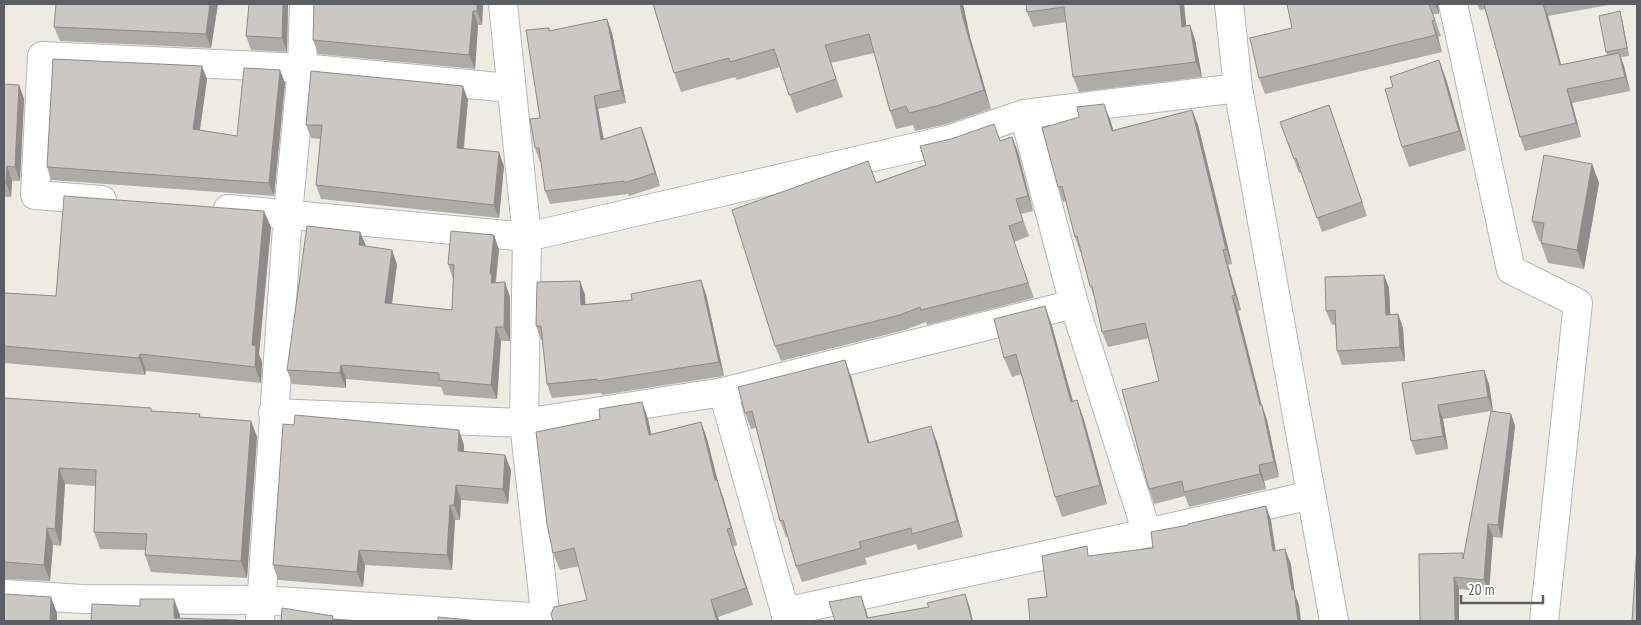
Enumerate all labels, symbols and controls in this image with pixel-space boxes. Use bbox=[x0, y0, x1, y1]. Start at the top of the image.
scale bar bbox=[1461, 572, 1544, 604]
text: 20 m bbox=[1468, 580, 1494, 599]

